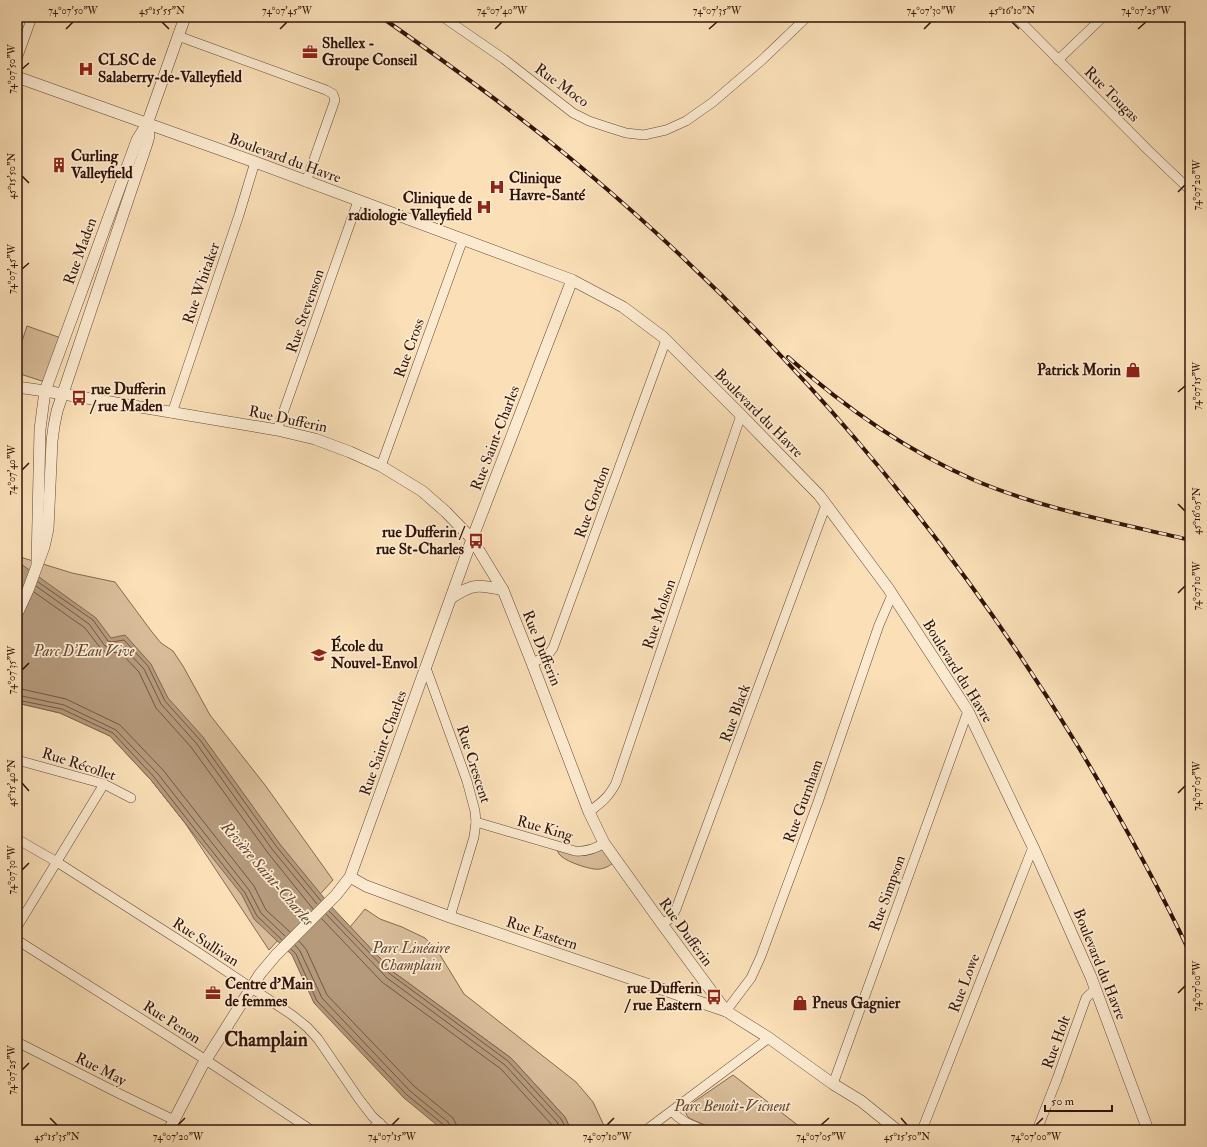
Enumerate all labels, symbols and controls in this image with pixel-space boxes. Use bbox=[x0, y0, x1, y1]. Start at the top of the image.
text: 74°07'50"W bbox=[48, 5, 99, 17]
text: 45°15'55"N bbox=[139, 5, 185, 17]
text: 74°07'45"W bbox=[262, 5, 313, 17]
text: 74°07'40"W bbox=[477, 5, 528, 17]
text: 74°07'35"W bbox=[693, 5, 742, 17]
text: 74°07'30"W bbox=[906, 5, 956, 17]
text: 45°16'10"N bbox=[989, 5, 1035, 17]
text: 74°07'25"W bbox=[1121, 5, 1172, 17]
place label: Shellex - Groupe Conseil bbox=[322, 34, 417, 71]
text: 74°07'50"W bbox=[6, 43, 18, 94]
office icon: Shellex - Groupe Conseil bbox=[301, 43, 319, 61]
place label: CLSC de Salaberry-de-Valleyfield bbox=[98, 51, 243, 88]
street label: Rue Moco bbox=[531, 59, 593, 111]
hospital icon: CLSC de Salaberry-de-Valleyfield bbox=[77, 60, 95, 78]
street label: Rue Tougas bbox=[1080, 63, 1143, 126]
street label: Boulevard du Havre bbox=[226, 129, 344, 188]
place label: Curling Valleyfield bbox=[70, 147, 133, 184]
text: 45°15'50"N bbox=[6, 153, 18, 199]
building icon: Curling Valleyfield bbox=[50, 156, 68, 174]
text: 74°07'20"W bbox=[1191, 159, 1203, 210]
place label: Clinique Havre-Santé bbox=[509, 169, 586, 205]
hospital icon: Clinique Havre-Santé bbox=[488, 178, 506, 196]
place label: Clinique de radiologie Valleyfield bbox=[347, 189, 473, 226]
hospital icon: Clinique de radiologie Valleyfield bbox=[475, 198, 493, 216]
street label: Rue Maden bbox=[60, 215, 101, 287]
street label: Rue Whitaker bbox=[179, 240, 224, 326]
text: 74°07'45"W bbox=[6, 243, 18, 294]
street label: Rue Stevenson bbox=[282, 266, 329, 356]
street label: Rue Cross bbox=[390, 316, 429, 380]
place label: Patrick Morin bbox=[1037, 361, 1121, 380]
shop icon: Patrick Morin bbox=[1124, 361, 1142, 379]
text: 74°07'15"W bbox=[1191, 361, 1203, 410]
street label: Boulevard du Havre bbox=[710, 365, 807, 462]
place label: rue Dufferin / rue Maden bbox=[89, 380, 166, 416]
street label: Rue Saint-Charles bbox=[467, 383, 524, 493]
bus stop icon: rue Dufferin / rue Maden bbox=[70, 389, 88, 407]
street label: Rue Dufferin bbox=[247, 402, 329, 437]
text: 74°07'40"W bbox=[6, 444, 18, 495]
street label: Rue Gordon bbox=[571, 463, 614, 541]
text: 45°16'05"N bbox=[1191, 487, 1203, 535]
place label: rue Dufferin / rue St-Charles bbox=[375, 523, 466, 559]
bus stop icon: rue Dufferin / rue St-Charles bbox=[467, 532, 485, 550]
text: 74°07'10"W bbox=[1191, 561, 1203, 610]
street label: Rue Molson bbox=[639, 576, 680, 652]
street label: Rue Dufferin bbox=[518, 608, 565, 689]
street label: Boulevard du Havre bbox=[918, 616, 997, 726]
place label: École du Nouvel-Envol bbox=[330, 635, 418, 673]
park label: Parc D'Eau Vive bbox=[33, 642, 135, 661]
text: 74°07'35"W bbox=[6, 645, 18, 694]
school or university icon: École du Nouvel-Envol bbox=[310, 646, 328, 664]
street label: Rue Black bbox=[716, 681, 755, 745]
street label: Rue Saint-Charles bbox=[356, 688, 411, 799]
street label: Rue Crescent bbox=[452, 723, 495, 805]
street label: Rue Récollet bbox=[39, 744, 118, 785]
street label: Rue Gurnham bbox=[780, 757, 827, 845]
text: 45°15'40"N bbox=[6, 759, 18, 807]
text: 74°07'05"W bbox=[1191, 760, 1203, 811]
street label: Rue King bbox=[515, 811, 576, 846]
water label: Rivière Saint-Charles bbox=[216, 817, 318, 930]
text: 74°07'30"W bbox=[6, 845, 18, 895]
street label: Rue Simpson bbox=[865, 852, 911, 934]
street label: Rue Dufferin bbox=[654, 894, 717, 970]
street label: Boulevard du Havre bbox=[1069, 906, 1130, 1023]
street label: Rue Eastern bbox=[504, 912, 580, 955]
street label: Rue Sullivan bbox=[169, 914, 243, 971]
park label: Parc Linéaire Champlain bbox=[371, 939, 451, 975]
street label: Rue Lowe bbox=[945, 951, 984, 1015]
text: 74°07'00"W bbox=[1191, 960, 1203, 1011]
place label: Centre d'Main de femmes bbox=[225, 975, 313, 1011]
place label: rue Dufferin / rue Eastern bbox=[624, 979, 702, 1015]
office icon: Centre d'Main de femmes bbox=[204, 984, 222, 1002]
bus stop icon: rue Dufferin / rue Eastern bbox=[705, 988, 723, 1006]
shop icon: Pneus Gagnier bbox=[791, 994, 809, 1012]
place label: Pneus Gagnier bbox=[812, 994, 901, 1014]
street label: Rue Penon bbox=[139, 997, 204, 1048]
street label: Rue Holt bbox=[1038, 1013, 1075, 1072]
district label: Champlain bbox=[224, 1028, 308, 1053]
text: 74°07'25"W bbox=[6, 1044, 18, 1095]
street label: Rue May bbox=[72, 1049, 130, 1091]
scale bar bbox=[1045, 1087, 1112, 1113]
text: 50 m bbox=[1051, 1094, 1075, 1109]
park label: Parc Benoît-Vicnent bbox=[673, 1097, 791, 1116]
text: 45°15'35"N bbox=[34, 1131, 80, 1143]
text: 74°07'20"W bbox=[153, 1131, 204, 1143]
text: 74°07'15"W bbox=[368, 1131, 417, 1143]
text: 74°07'10"W bbox=[583, 1131, 632, 1143]
text: 74°07'05"W bbox=[796, 1131, 847, 1143]
text: 45°15'50"N bbox=[884, 1131, 930, 1143]
text: 74°07'00"W bbox=[1011, 1131, 1062, 1143]

